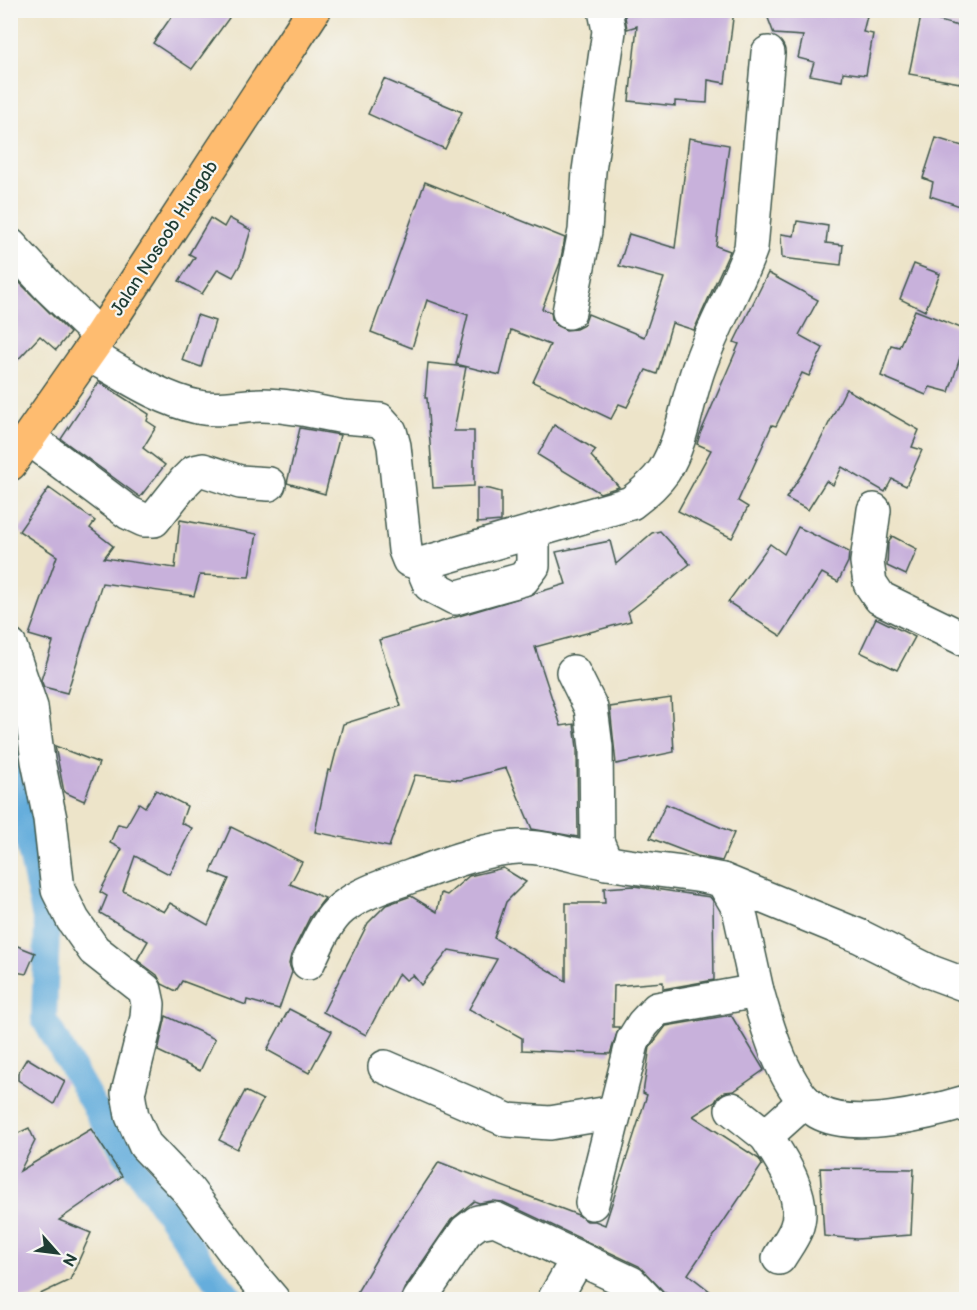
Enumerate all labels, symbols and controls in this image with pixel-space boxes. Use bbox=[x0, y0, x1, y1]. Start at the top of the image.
street label: Jalan Nosoob Hungab bbox=[106, 157, 222, 320]
north arrow bbox=[27, 1223, 87, 1283]
text: N bbox=[58, 1250, 80, 1269]

